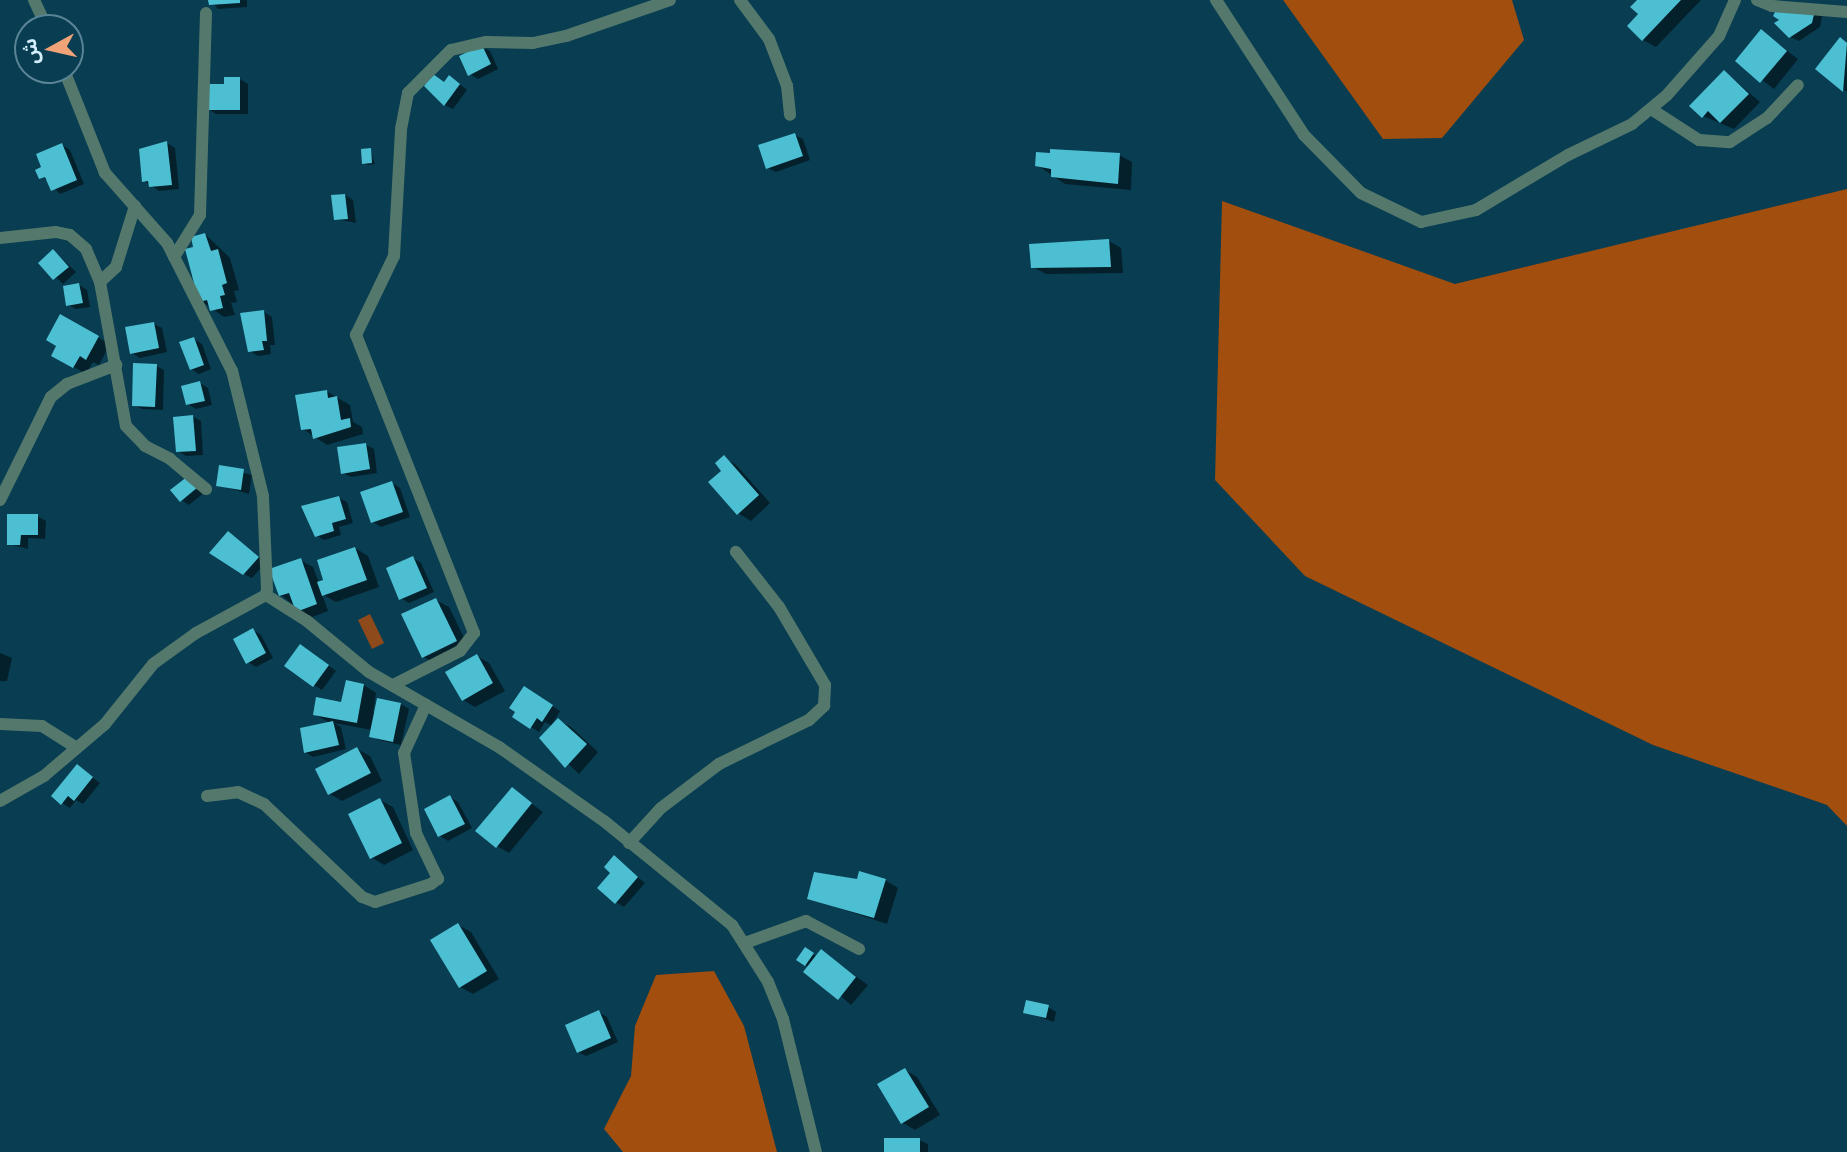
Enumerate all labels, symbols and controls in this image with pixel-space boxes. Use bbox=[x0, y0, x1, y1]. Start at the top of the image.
north arrow bbox=[14, 14, 84, 84]
text: ش bbox=[17, 37, 43, 66]

